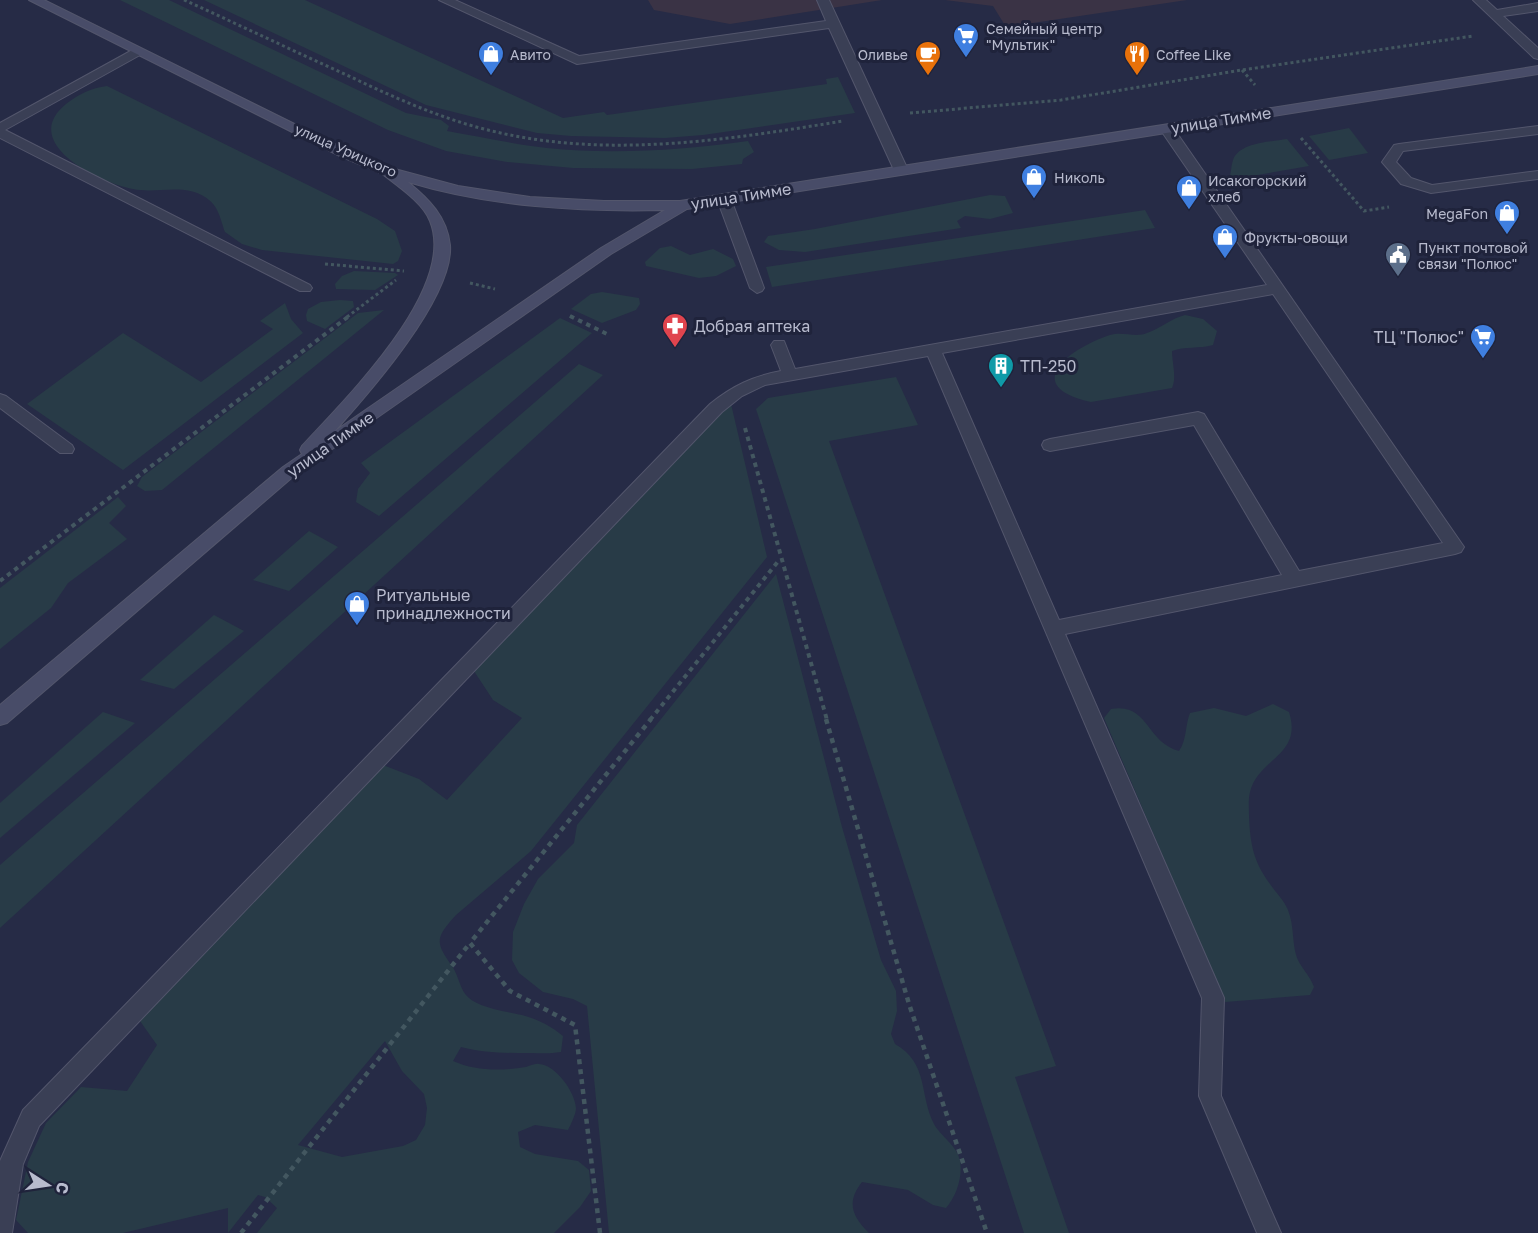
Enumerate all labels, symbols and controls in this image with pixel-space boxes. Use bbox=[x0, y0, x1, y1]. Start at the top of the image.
place label: Семейный центр "Мультик" bbox=[986, 20, 1102, 53]
supermarket icon: Семейный центр "Мультик" bbox=[951, 21, 981, 59]
shop icon: Авито bbox=[476, 39, 506, 77]
cafe icon: Оливье bbox=[913, 39, 943, 77]
restaurant icon: Coffee Like bbox=[1122, 39, 1152, 77]
place label: Авито bbox=[510, 46, 551, 63]
place label: Оливье bbox=[858, 46, 908, 63]
place label: Coffee Like bbox=[1156, 46, 1231, 63]
street label: улица Тимме bbox=[1169, 102, 1273, 138]
street label: улица Урицкого bbox=[292, 120, 400, 180]
shop icon: Николь bbox=[1019, 162, 1049, 200]
place label: Николь bbox=[1054, 169, 1105, 186]
place label: Исакогорский хлеб bbox=[1208, 172, 1306, 205]
shop icon: Исакогорский хлеб bbox=[1174, 173, 1204, 211]
street label: улица Тимме bbox=[689, 178, 793, 214]
shop icon: MegaFon bbox=[1492, 198, 1522, 236]
place label: MegaFon bbox=[1426, 205, 1488, 222]
shop icon: Фрукты-овощи bbox=[1210, 222, 1240, 260]
place label: Фрукты-овощи bbox=[1244, 229, 1348, 246]
place label: Пункт почтовой связи "Полюс" bbox=[1418, 239, 1528, 272]
public building icon: Пункт почтовой связи "Полюс" bbox=[1383, 240, 1413, 278]
pharmacy icon: Добрая аптека bbox=[660, 311, 690, 349]
place label: Добрая аптека bbox=[694, 316, 810, 336]
supermarket icon: ТЦ "Полюс" bbox=[1468, 322, 1498, 360]
place label: ТЦ "Полюс" bbox=[1374, 327, 1464, 347]
building icon: ТП-250 bbox=[986, 351, 1016, 389]
place label: ТП-250 bbox=[1020, 356, 1076, 376]
street label: улица Тимме bbox=[283, 407, 377, 481]
place label: Ритуальные принадлежности bbox=[376, 585, 511, 623]
shop icon: Ритуальные принадлежности bbox=[342, 589, 372, 627]
north arrow bbox=[18, 1155, 78, 1215]
text: С bbox=[52, 1180, 74, 1196]

